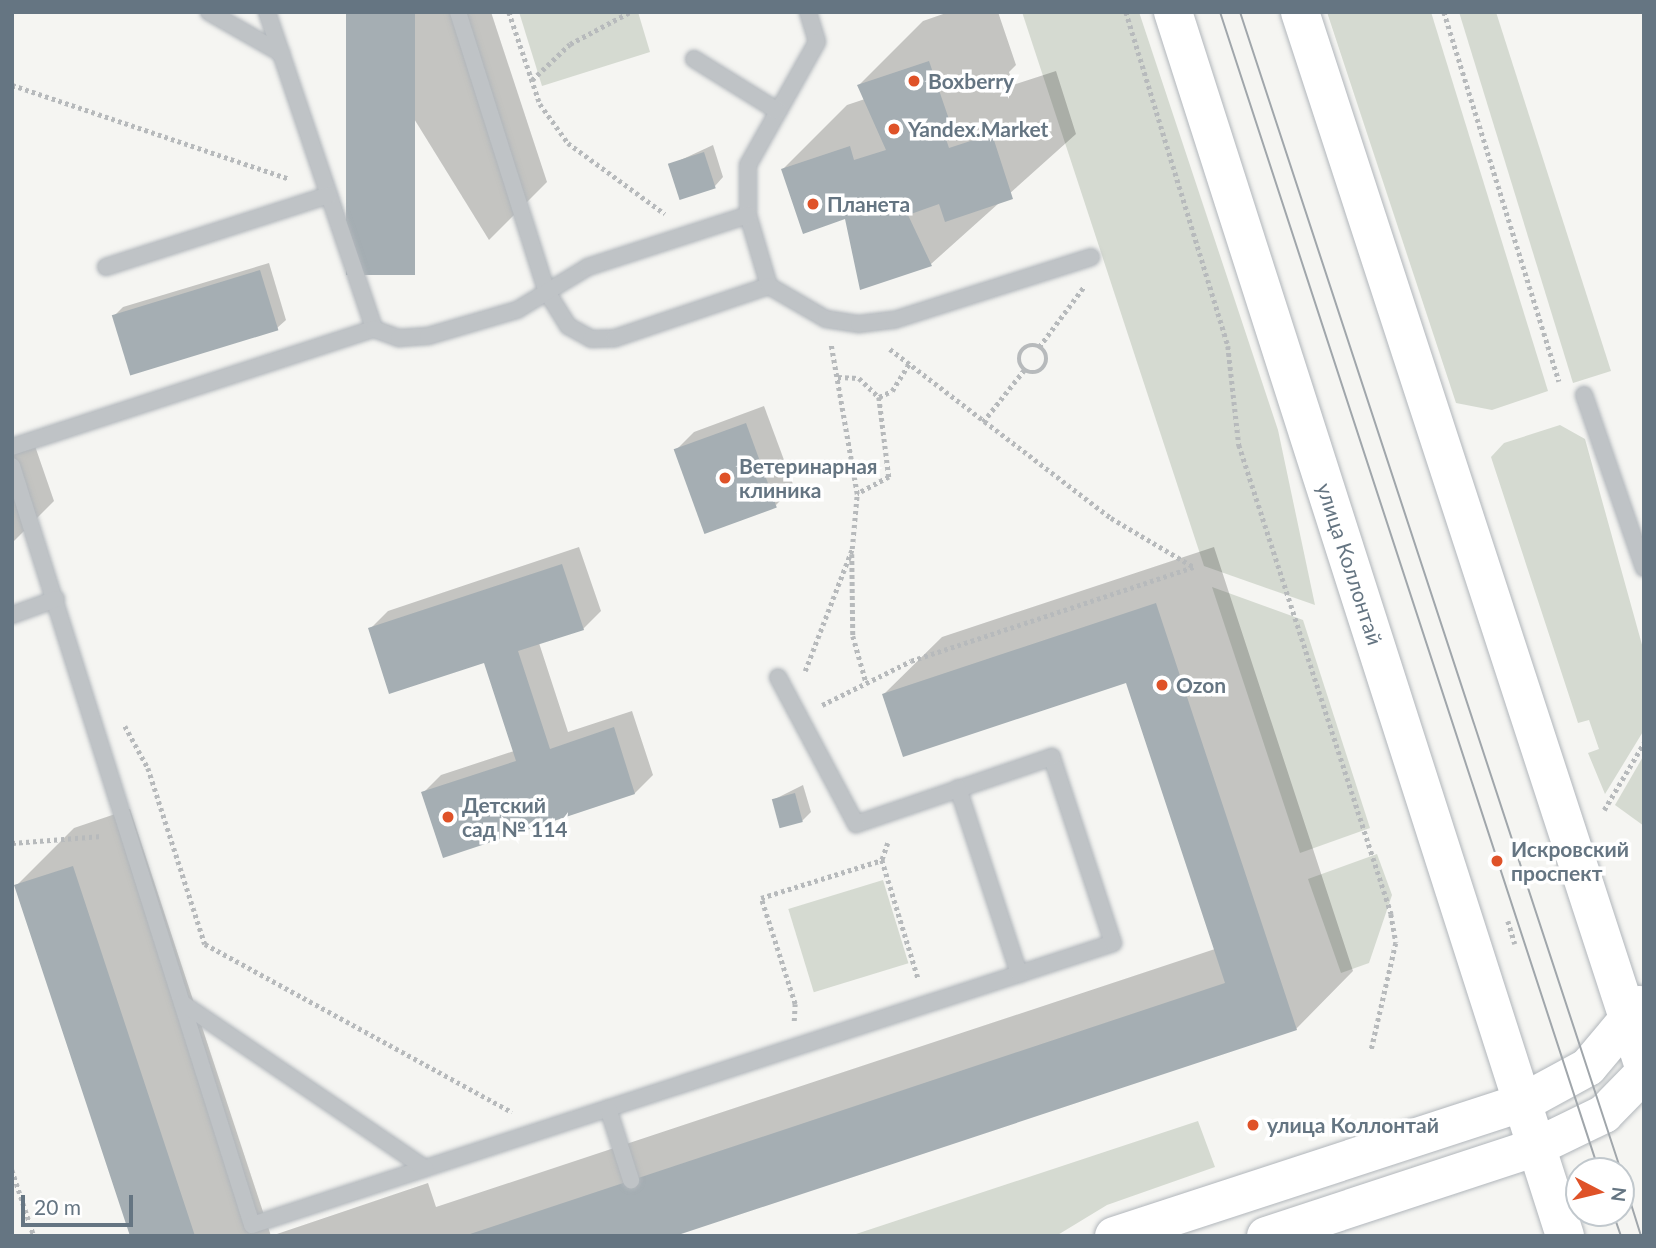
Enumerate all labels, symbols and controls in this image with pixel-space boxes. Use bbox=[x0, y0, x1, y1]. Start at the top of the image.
place label: Boxberry bbox=[928, 68, 1014, 94]
marker: Boxberry bbox=[906, 73, 922, 89]
place label: Yandex.Market bbox=[908, 116, 1048, 142]
marker: Yandex.Market bbox=[886, 121, 902, 137]
place label: Планета bbox=[827, 191, 910, 217]
marker: Планета bbox=[805, 196, 821, 212]
place label: Ветеринарная клиника bbox=[739, 453, 877, 503]
marker: Ветеринарная клиника bbox=[717, 470, 733, 486]
street label: улица Коллонтай bbox=[1312, 480, 1388, 648]
place label: Ozon bbox=[1176, 672, 1226, 698]
marker: Ozon bbox=[1154, 677, 1170, 693]
place label: Детский сад № 114 bbox=[462, 792, 568, 842]
marker: Детский сад № 114 bbox=[440, 809, 456, 825]
place label: Искровский проспект bbox=[1511, 836, 1629, 886]
marker: Искровский проспект bbox=[1489, 853, 1505, 869]
place label: улица Коллонтай bbox=[1267, 1112, 1439, 1138]
marker: улица Коллонтай bbox=[1245, 1117, 1261, 1133]
north arrow bbox=[1565, 1157, 1635, 1227]
scale bar bbox=[24, 1182, 136, 1226]
text: N bbox=[1607, 1186, 1632, 1203]
text: 20 m bbox=[34, 1194, 81, 1219]

